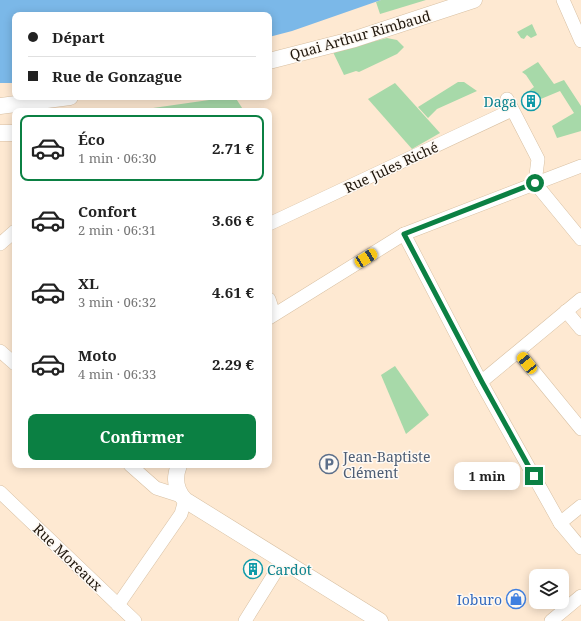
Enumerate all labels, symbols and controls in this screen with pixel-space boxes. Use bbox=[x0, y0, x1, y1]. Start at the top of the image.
street label: Quai Arthur Rimbaud bbox=[287, 6, 433, 64]
text: Départ bbox=[52, 27, 105, 47]
text: Rue de Gonzague bbox=[52, 66, 182, 86]
building icon: Daga bbox=[520, 90, 542, 112]
place label: Daga bbox=[484, 92, 517, 111]
text: Éco bbox=[78, 129, 105, 149]
icon: car bbox=[30, 130, 66, 166]
street label: Rue Jules Riché bbox=[341, 137, 441, 197]
text: 2.71 € bbox=[212, 138, 254, 158]
text: 1 min · 06:30 bbox=[78, 149, 156, 167]
route start bbox=[526, 174, 544, 192]
text: Confort bbox=[78, 201, 137, 221]
icon: car bbox=[30, 202, 66, 238]
text: 3.66 € bbox=[212, 210, 254, 230]
text: 2 min · 06:31 bbox=[78, 221, 156, 239]
car bbox=[353, 247, 379, 269]
text: XL bbox=[78, 273, 99, 293]
icon: car bbox=[30, 274, 66, 310]
text: 4.61 € bbox=[212, 282, 254, 302]
text: 3 min · 06:32 bbox=[78, 293, 156, 311]
text: Moto bbox=[78, 345, 117, 365]
icon: car bbox=[30, 346, 66, 382]
car bbox=[515, 350, 539, 376]
text: 2.29 € bbox=[212, 354, 254, 374]
text: 4 min · 06:33 bbox=[78, 365, 156, 383]
button: Confirmer bbox=[28, 414, 256, 460]
place label: Jean-Baptiste Clément bbox=[342, 447, 431, 482]
parking icon: Jean-Baptiste Clément bbox=[318, 453, 340, 475]
callout: 1 min bbox=[454, 462, 520, 490]
text: 1 min bbox=[469, 467, 505, 485]
route end bbox=[525, 467, 543, 485]
street label: Rue Moreaux bbox=[29, 519, 107, 595]
building icon: Cardot bbox=[242, 558, 264, 580]
place label: Cardot bbox=[267, 560, 312, 579]
map controls bbox=[529, 569, 569, 609]
button: layers bbox=[529, 569, 569, 609]
shop icon: Ioburo bbox=[505, 588, 527, 610]
place label: Ioburo bbox=[457, 590, 502, 609]

